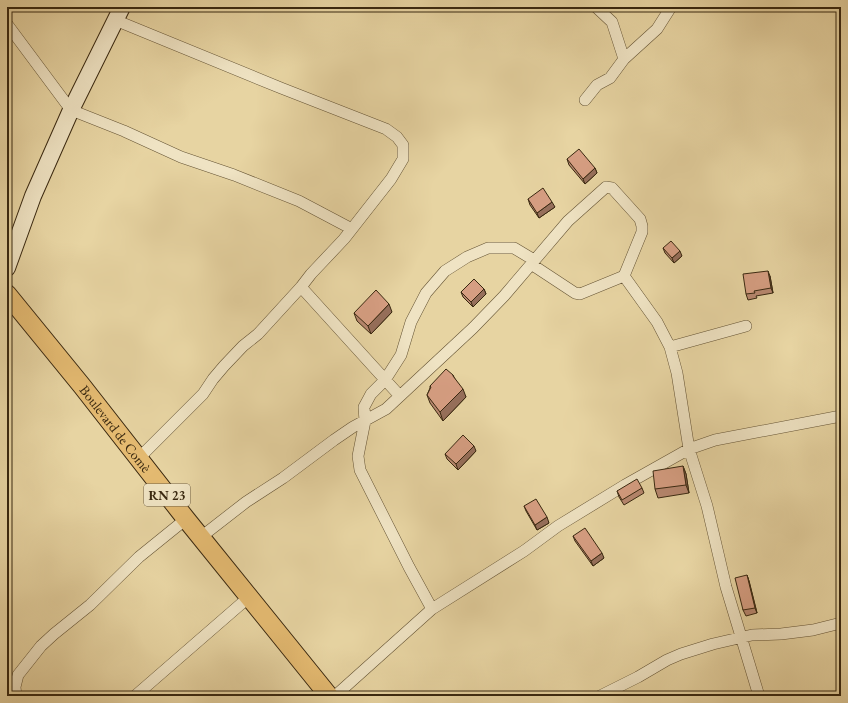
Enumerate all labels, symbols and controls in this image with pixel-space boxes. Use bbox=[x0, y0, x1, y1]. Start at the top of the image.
street label: Boulevard de Comè bbox=[76, 381, 156, 477]
road number: RN 23 bbox=[144, 484, 190, 506]

